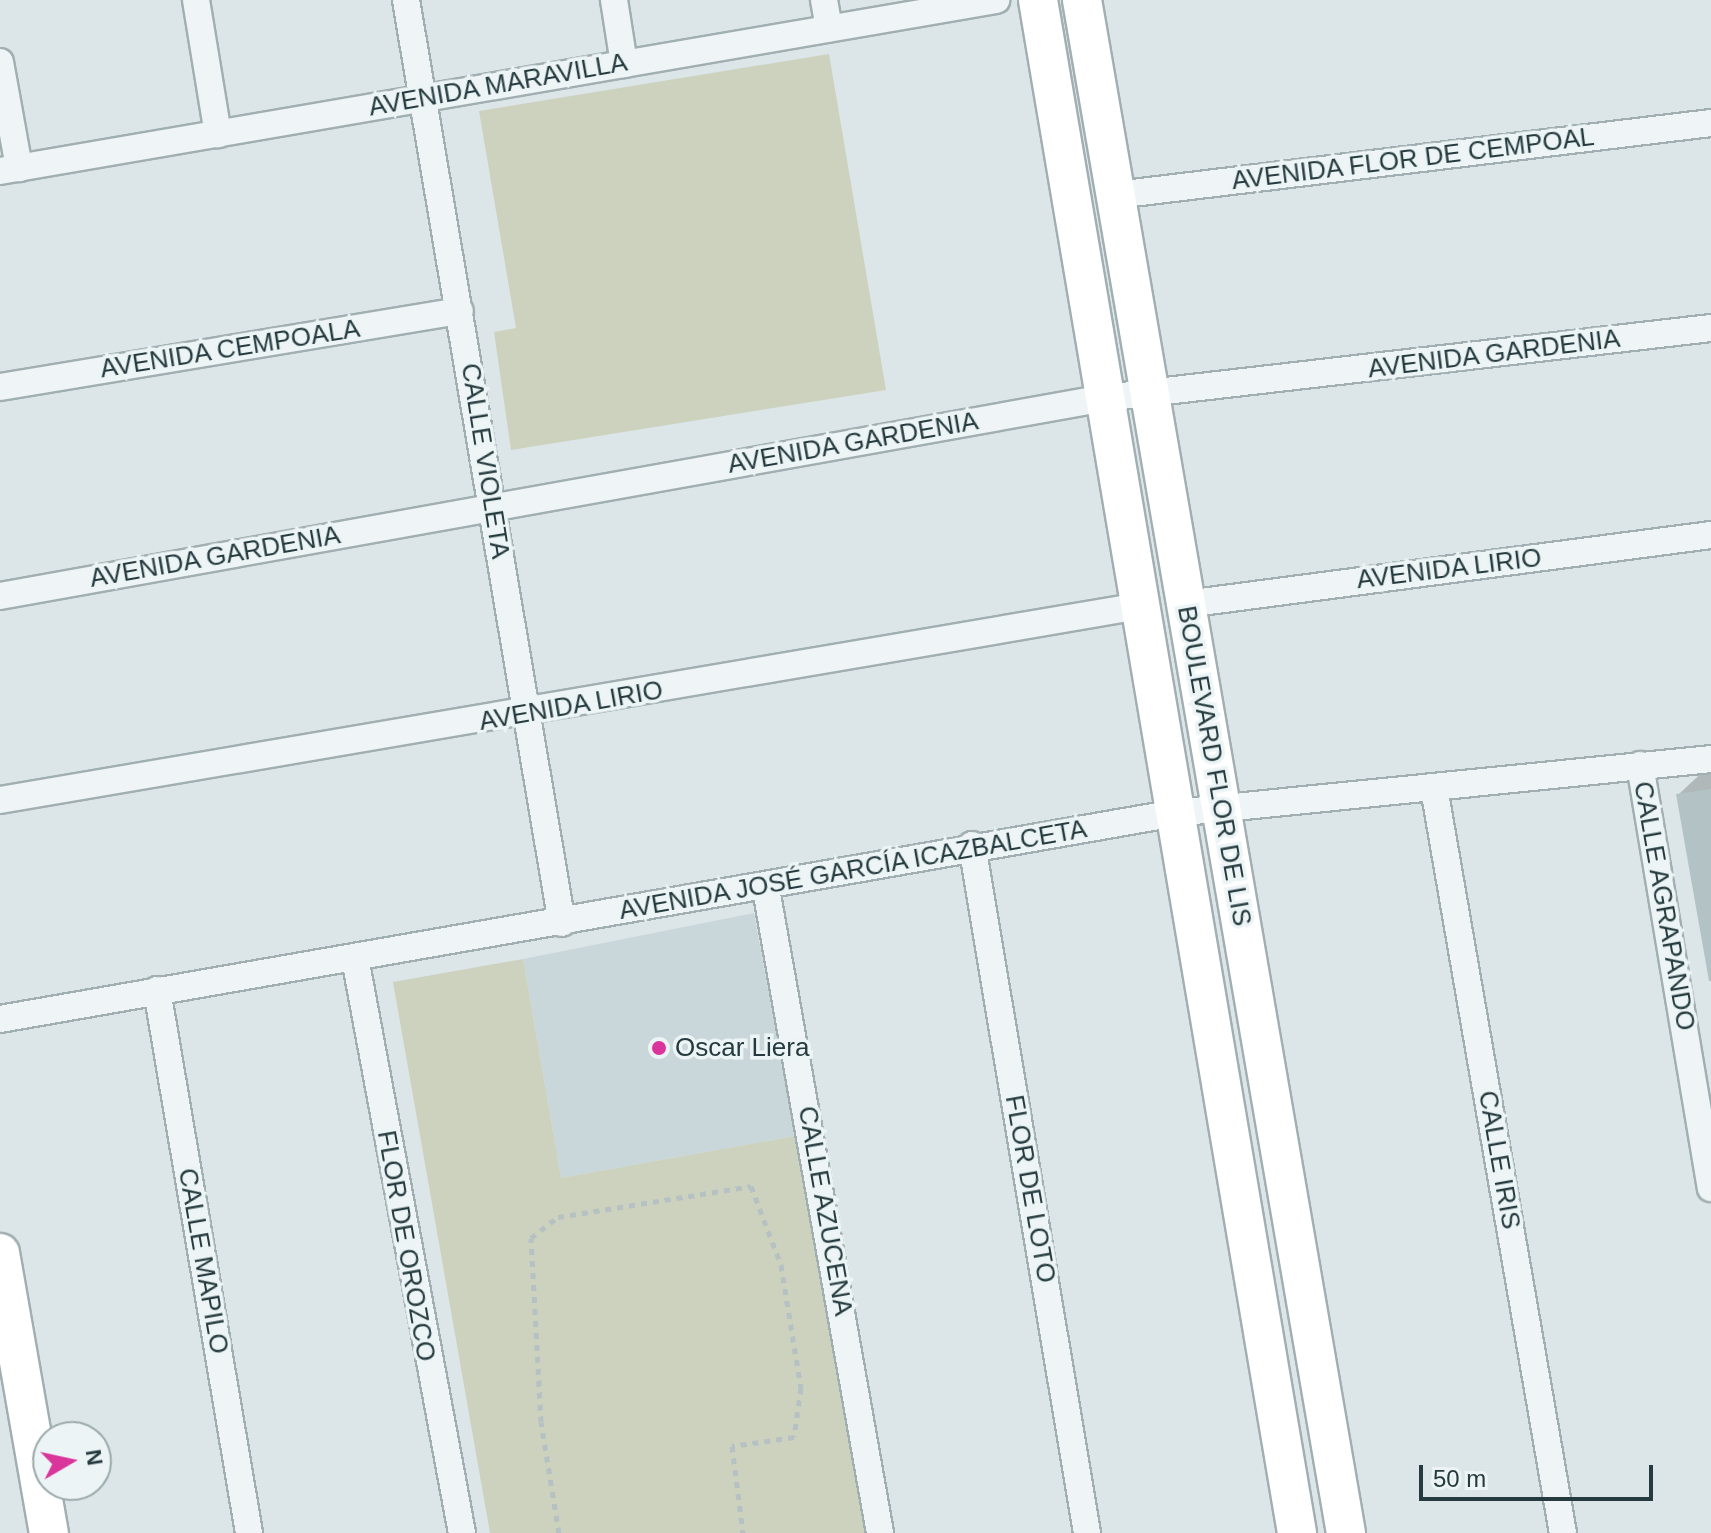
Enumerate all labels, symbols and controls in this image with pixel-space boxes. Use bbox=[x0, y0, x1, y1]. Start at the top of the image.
street label: AVENIDA MARAVILLA bbox=[366, 47, 630, 123]
street label: AVENIDA FLOR DE CEMPOAL bbox=[1229, 121, 1597, 197]
street label: AVENIDA CEMPOALA bbox=[97, 313, 363, 385]
street label: AVENIDA GARDENIA bbox=[1365, 323, 1623, 385]
street label: CALLE VIOLETA bbox=[454, 361, 516, 561]
street label: AVENIDA GARDENIA bbox=[725, 405, 981, 481]
street label: AVENIDA GARDENIA bbox=[87, 519, 343, 595]
street label: AVENIDA LIRIO bbox=[1354, 542, 1544, 596]
street label: BOULEVARD FLOR DE LIS bbox=[1170, 603, 1258, 929]
street label: AVENIDA LIRIO bbox=[476, 674, 666, 738]
street label: CALLE AGRAPANDO bbox=[1627, 778, 1701, 1034]
street label: AVENIDA JOSÉ GARCÍA ICAZBALCETA bbox=[615, 813, 1091, 927]
place label: Oscar Liera bbox=[675, 1032, 809, 1064]
marker: Oscar Liera bbox=[650, 1039, 668, 1057]
street label: CALLE IRIS bbox=[1471, 1088, 1527, 1232]
street label: FLOR DE LOTO bbox=[998, 1093, 1062, 1285]
street label: CALLE AZUCENA bbox=[791, 1103, 859, 1319]
street label: FLOR DE OROZCO bbox=[370, 1128, 442, 1364]
street label: CALLE MAPILO bbox=[171, 1166, 235, 1356]
north arrow bbox=[32, 1421, 112, 1501]
text: N bbox=[81, 1448, 108, 1467]
scale bar bbox=[1423, 1449, 1657, 1499]
text: 50 m bbox=[1433, 1465, 1486, 1492]

